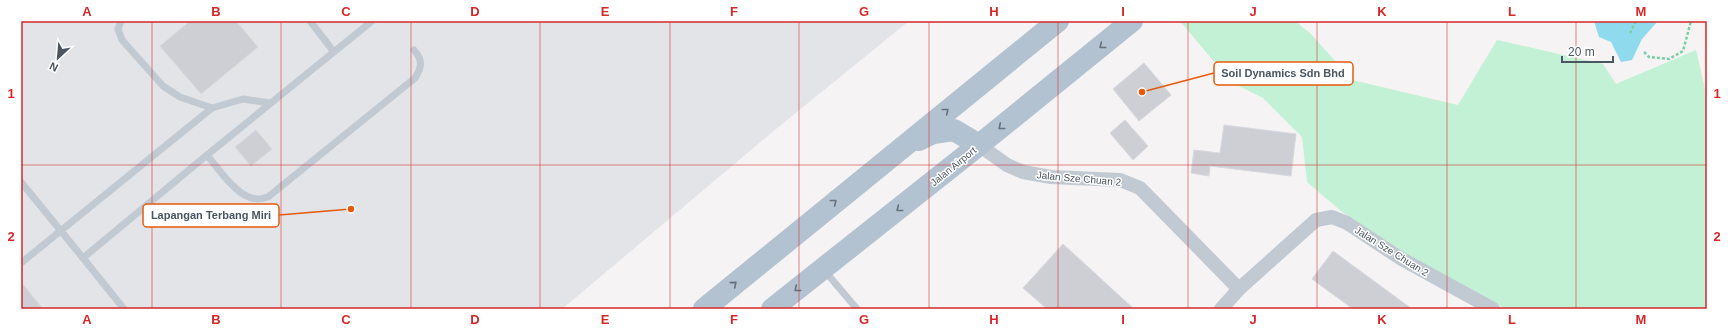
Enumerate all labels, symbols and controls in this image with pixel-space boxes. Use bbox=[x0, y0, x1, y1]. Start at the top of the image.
text: A bbox=[82, 4, 92, 19]
text: B bbox=[211, 4, 221, 19]
text: C bbox=[341, 4, 351, 19]
text: D bbox=[470, 4, 480, 19]
text: E bbox=[601, 4, 610, 19]
text: F bbox=[730, 4, 738, 19]
text: G bbox=[859, 4, 869, 19]
text: H bbox=[989, 4, 999, 19]
text: I bbox=[1121, 4, 1125, 19]
text: J bbox=[1249, 4, 1257, 19]
text: K bbox=[1377, 4, 1387, 19]
text: L bbox=[1508, 4, 1516, 19]
text: M bbox=[1636, 4, 1646, 19]
north arrow bbox=[38, 38, 78, 78]
scale bar bbox=[1562, 38, 1613, 64]
one-way arrow bbox=[1099, 41, 1106, 48]
text: 20 m bbox=[1568, 45, 1595, 59]
text: N bbox=[47, 60, 60, 74]
callout: Soil Dynamics Sdn Bhd bbox=[1214, 62, 1353, 85]
text: Soil Dynamics Sdn Bhd bbox=[1221, 67, 1345, 79]
text: 1 bbox=[7, 86, 15, 101]
text: 1 bbox=[1713, 86, 1721, 101]
one-way arrow bbox=[942, 109, 949, 116]
one-way arrow bbox=[998, 123, 1005, 130]
street label: Jalan Airport bbox=[928, 144, 979, 188]
street label: Jalan Sze Chuan 2 bbox=[1036, 169, 1122, 188]
one-way arrow bbox=[830, 200, 837, 207]
callout: Lapangan Terbang Miri bbox=[143, 204, 279, 227]
one-way arrow bbox=[897, 204, 904, 211]
text: Lapangan Terbang Miri bbox=[151, 209, 271, 221]
street label: Jalan Sze Chuan 2 bbox=[1353, 224, 1431, 279]
text: 2 bbox=[7, 229, 15, 244]
text: 2 bbox=[1713, 229, 1721, 244]
one-way arrow bbox=[729, 282, 736, 289]
one-way arrow bbox=[794, 284, 802, 291]
text: A bbox=[82, 312, 92, 327]
text: B bbox=[211, 312, 221, 327]
text: C bbox=[341, 312, 351, 327]
text: D bbox=[470, 312, 480, 327]
text: E bbox=[601, 312, 610, 327]
text: F bbox=[730, 312, 738, 327]
text: G bbox=[859, 312, 869, 327]
text: H bbox=[989, 312, 999, 327]
text: I bbox=[1121, 312, 1125, 327]
text: J bbox=[1249, 312, 1257, 327]
text: K bbox=[1377, 312, 1387, 327]
text: L bbox=[1508, 312, 1516, 327]
text: M bbox=[1636, 312, 1646, 327]

